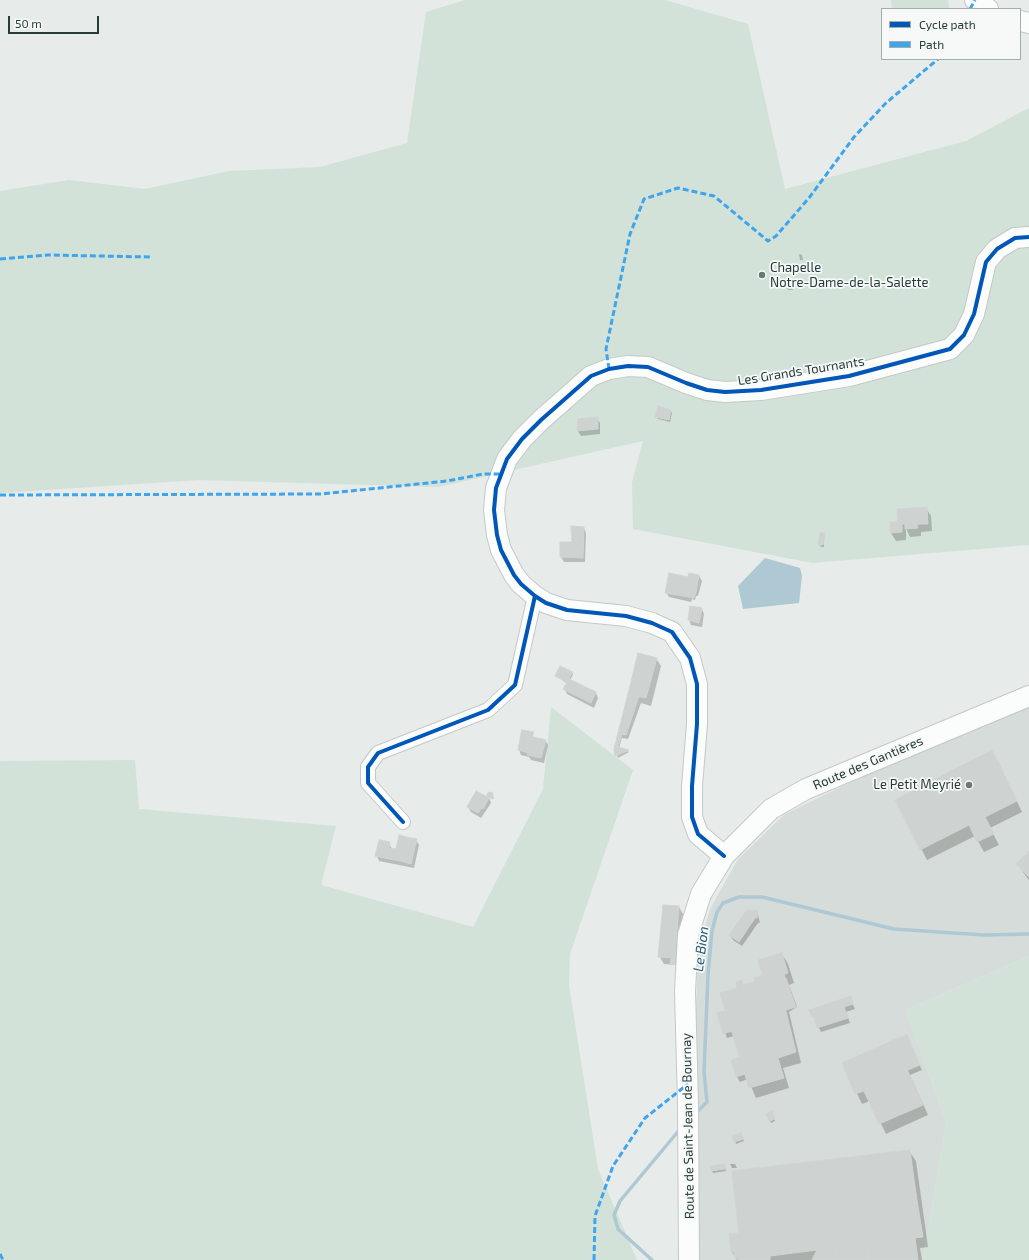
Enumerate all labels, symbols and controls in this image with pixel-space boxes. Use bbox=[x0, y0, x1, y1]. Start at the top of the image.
scale bar bbox=[10, 8, 101, 34]
legend bbox=[881, 8, 1021, 60]
text: 50 m bbox=[15, 16, 42, 30]
text: Cycle path bbox=[919, 17, 976, 31]
text: Path bbox=[919, 37, 944, 51]
place label: Chapelle Notre-Dame-de-la-Salette bbox=[770, 260, 928, 291]
marker: Chapelle Notre-Dame-de-la-Salette bbox=[757, 270, 767, 280]
street label: Les Grands Tournants bbox=[737, 353, 865, 389]
street label: Route des Gantières bbox=[811, 733, 925, 793]
place label: Le Petit Meyrié bbox=[873, 777, 961, 793]
marker: Le Petit Meyrié bbox=[964, 780, 974, 790]
water label: Le Bion bbox=[690, 925, 712, 973]
street label: Route de Saint-Jean de Bournay bbox=[679, 1033, 697, 1219]

